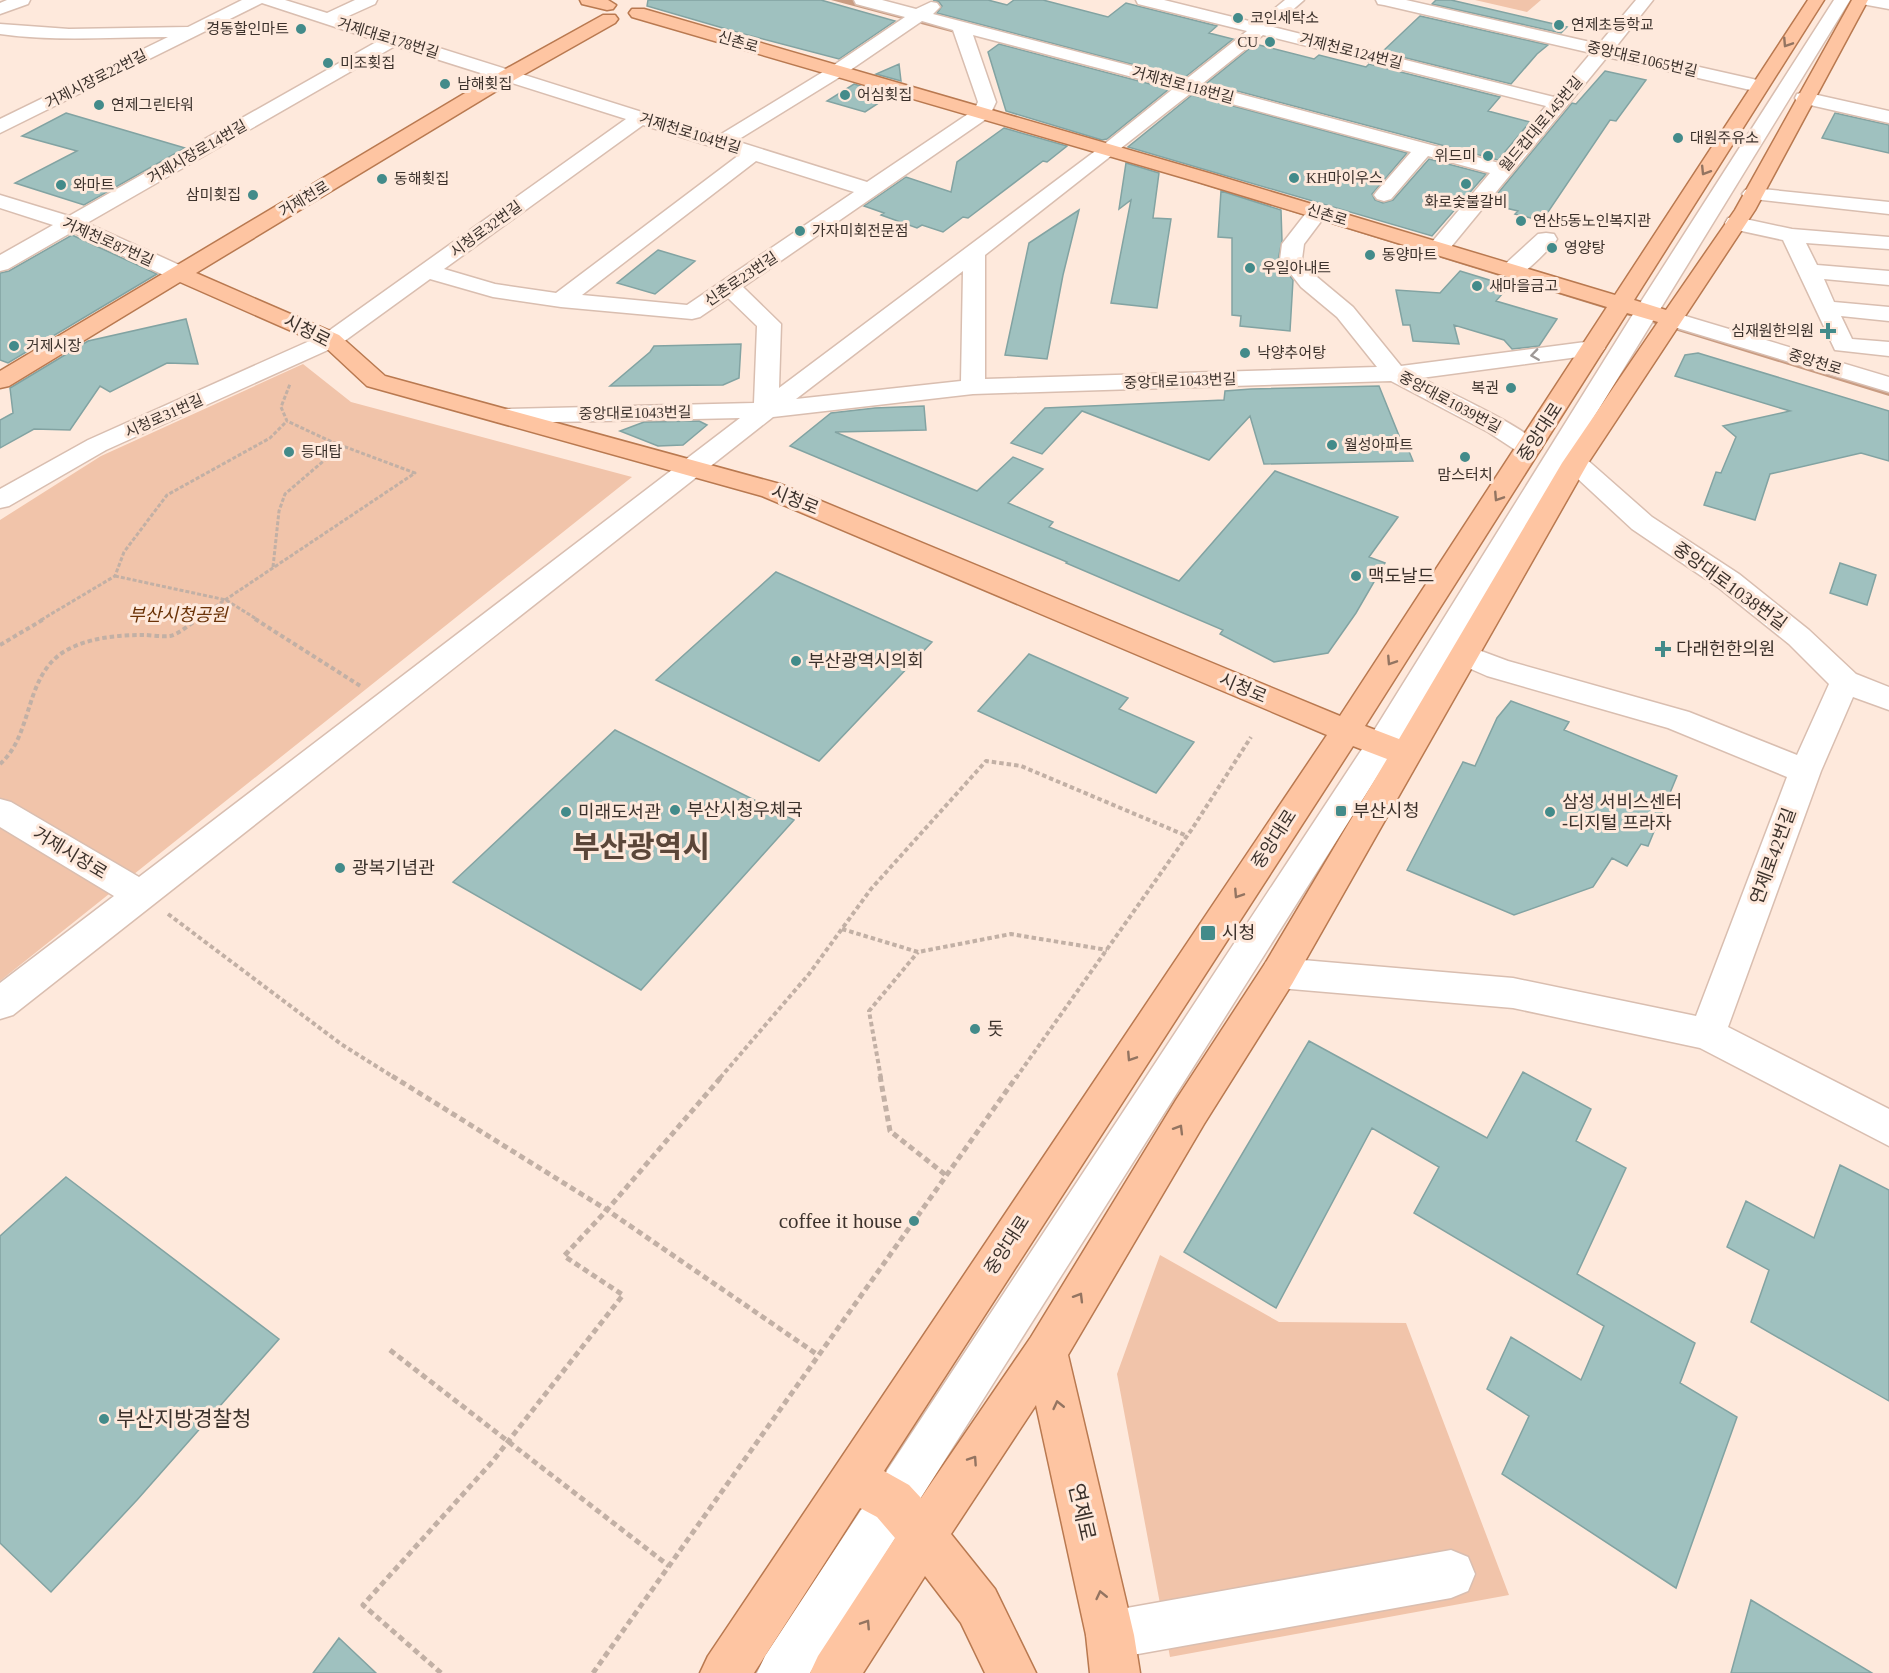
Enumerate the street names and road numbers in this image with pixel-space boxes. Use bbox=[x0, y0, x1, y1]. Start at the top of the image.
street label: 거제대로178번길 bbox=[335, 15, 441, 61]
street label: 신촌로 bbox=[716, 29, 760, 55]
street label: 거제천로124번길 bbox=[1298, 30, 1404, 72]
street label: 중앙대로1065번길 bbox=[1585, 39, 1699, 79]
street label: 거제시장로22번길 bbox=[43, 47, 149, 111]
street label: 거제천로118번길 bbox=[1130, 63, 1236, 106]
street label: 월드컵대로145번길 bbox=[1497, 73, 1585, 175]
street label: 거제천로104번길 bbox=[637, 109, 743, 156]
street label: 거제시장로14번길 bbox=[145, 117, 249, 187]
street label: 거제천로 bbox=[276, 177, 332, 220]
street label: 시청로32번길 bbox=[447, 198, 525, 260]
street label: 신촌로 bbox=[1305, 201, 1349, 229]
street label: 거제천로87번길 bbox=[60, 214, 156, 269]
street label: 신촌로23번길 bbox=[702, 249, 780, 309]
street label: 시청로 bbox=[280, 311, 334, 351]
street label: 중앙천로 bbox=[1786, 345, 1844, 378]
street label: 중앙대로1039번길 bbox=[1396, 368, 1504, 436]
street label: 중앙대로1043번길 bbox=[1123, 371, 1237, 391]
street label: 시청로31번길 bbox=[122, 392, 206, 440]
street label: 중앙대로 bbox=[1514, 399, 1566, 465]
street label: 중앙대로1043번길 bbox=[578, 404, 692, 422]
street label: 시청로 bbox=[768, 481, 822, 519]
street label: 중앙대로1038번길 bbox=[1669, 538, 1791, 634]
street label: 시청로 bbox=[1216, 669, 1270, 707]
street label: 연제로42번길 bbox=[1746, 805, 1800, 907]
street label: 중앙대로 bbox=[1248, 806, 1300, 872]
street label: 거제시장로 bbox=[29, 823, 111, 883]
street label: 중앙대로 bbox=[981, 1212, 1033, 1278]
street label: 연제로 bbox=[1064, 1481, 1100, 1543]

